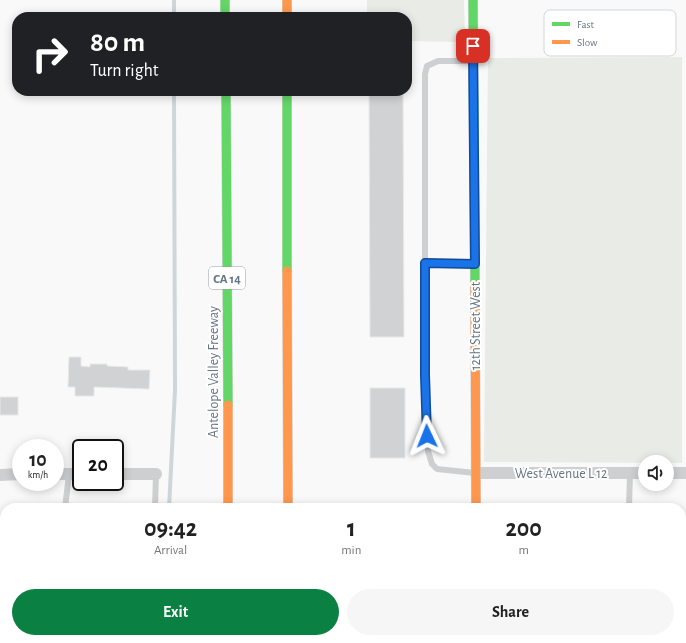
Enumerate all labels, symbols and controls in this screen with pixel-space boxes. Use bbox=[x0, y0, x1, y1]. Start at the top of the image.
legend bbox=[544, 10, 676, 56]
text: Fast bbox=[577, 19, 595, 30]
icon: right bbox=[24, 28, 76, 80]
text: 80 m bbox=[90, 29, 145, 57]
pin bbox=[456, 29, 490, 63]
icon: arrive bbox=[462, 35, 484, 57]
text: Slow bbox=[577, 37, 598, 48]
text: Turn right bbox=[90, 62, 159, 80]
road number: CA 14 bbox=[209, 267, 245, 289]
street label: 12th Street West bbox=[469, 281, 483, 370]
street label: Antelope Valley Freeway bbox=[207, 306, 221, 438]
position arrow bbox=[406, 415, 448, 457]
speed limit sign: 20 bbox=[72, 439, 124, 491]
text: 10 bbox=[29, 450, 47, 470]
map controls bbox=[638, 455, 674, 491]
button: sound bbox=[638, 455, 674, 491]
street label: West Avenue L 12 bbox=[515, 467, 607, 481]
text: km/h bbox=[28, 470, 48, 480]
text: 09:42 bbox=[144, 517, 197, 541]
text: 1 bbox=[347, 517, 356, 541]
text: 200 bbox=[506, 517, 542, 541]
text: Arrival bbox=[154, 544, 187, 557]
text: min bbox=[341, 544, 361, 557]
text: m bbox=[519, 544, 529, 557]
button: Exit bbox=[12, 589, 339, 635]
button: Share bbox=[347, 589, 674, 635]

